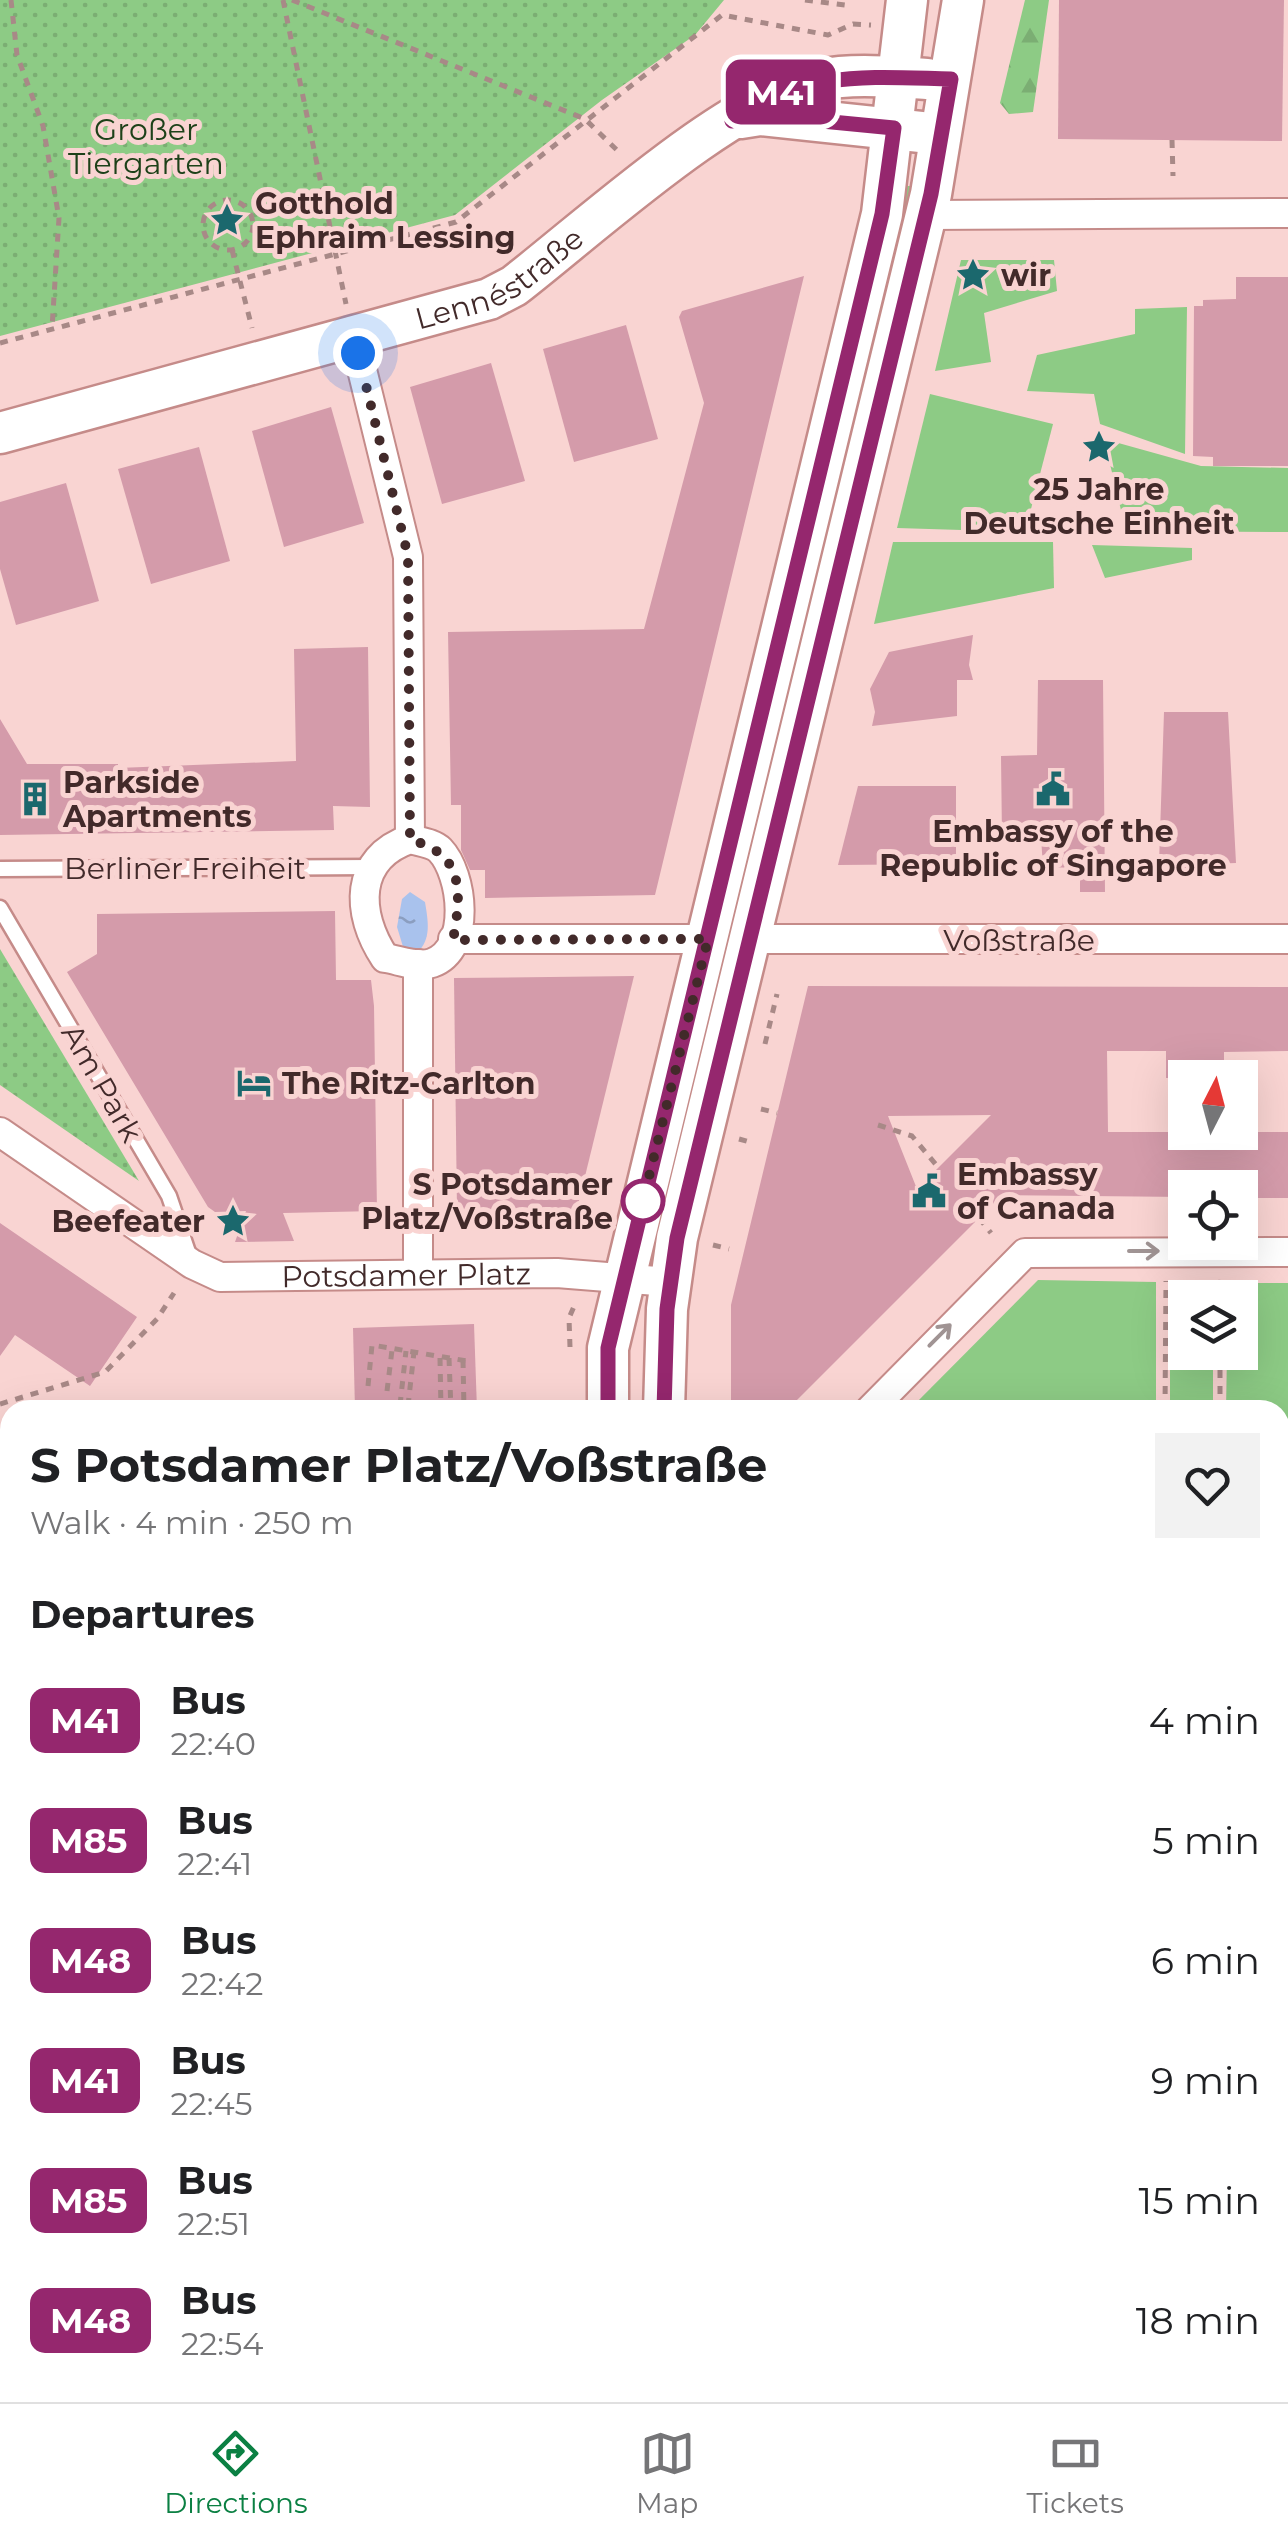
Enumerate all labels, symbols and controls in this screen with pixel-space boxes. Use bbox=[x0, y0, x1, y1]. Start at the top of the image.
line badge: M41 bbox=[724, 59, 838, 124]
text: M41 bbox=[746, 71, 816, 114]
park label: Großer Tiergarten bbox=[68, 111, 224, 182]
place label: Gotthold Ephraim Lessing bbox=[255, 185, 516, 256]
place icon: Gotthold Ephraim Lessing bbox=[208, 201, 246, 239]
street label: Lennéstraße bbox=[411, 219, 591, 337]
place icon: wir bbox=[954, 256, 992, 294]
place label: wir bbox=[1001, 257, 1051, 294]
your location bbox=[333, 328, 383, 378]
place icon: 25 Jahre Deutsche Einheit bbox=[1080, 428, 1118, 466]
place label: 25 Jahre Deutsche Einheit bbox=[964, 471, 1234, 542]
place label: Parkside Apartments bbox=[62, 764, 252, 835]
public building icon: Embassy of the Republic of Singapore bbox=[1034, 770, 1072, 808]
building icon: Parkside Apartments bbox=[16, 780, 54, 818]
place label: Embassy of the Republic of Singapore bbox=[879, 813, 1227, 884]
street label: Berliner Freiheit bbox=[64, 850, 306, 887]
street label: Voßstraße bbox=[943, 922, 1095, 959]
street label: Am Park bbox=[54, 1018, 150, 1148]
north arrow bbox=[1168, 1060, 1258, 1150]
map controls bbox=[1168, 1060, 1258, 1370]
hotel icon: The Ritz-Carlton bbox=[235, 1064, 273, 1102]
place label: The Ritz-Carlton bbox=[282, 1065, 535, 1102]
place label: Embassy of Canada bbox=[957, 1156, 1116, 1227]
place label: S Potsdamer Platz/Voßstraße bbox=[361, 1166, 613, 1237]
button: locate bbox=[1168, 1170, 1258, 1260]
public building icon: Embassy of Canada bbox=[910, 1172, 948, 1210]
marker: S Potsdamer Platz/Voßstraße bbox=[622, 1180, 664, 1222]
place icon: Beefeater bbox=[214, 1202, 252, 1240]
place label: Beefeater bbox=[51, 1203, 205, 1240]
one-way arrow bbox=[1128, 1242, 1160, 1260]
street label: Potsdamer Platz bbox=[281, 1255, 531, 1295]
button: layers bbox=[1168, 1280, 1258, 1370]
one-way arrow bbox=[928, 1323, 952, 1347]
button: heart bbox=[1155, 1433, 1260, 1538]
text: S Potsdamer Platz/Voßstraße bbox=[30, 1436, 767, 1494]
text: Walk · 4 min · 250 m bbox=[30, 1503, 354, 1542]
text: Departures bbox=[30, 1591, 254, 1638]
text: Bus bbox=[170, 1677, 246, 1724]
text: 4 min bbox=[1149, 1697, 1260, 1744]
text: M41 bbox=[50, 1699, 120, 1742]
text: 22:40 bbox=[170, 1724, 256, 1763]
text: Bus bbox=[177, 1797, 253, 1844]
text: 5 min bbox=[1152, 1817, 1260, 1864]
text: M85 bbox=[50, 1819, 127, 1862]
text: 22:41 bbox=[177, 1844, 252, 1883]
text: Bus bbox=[181, 1917, 256, 1964]
text: 6 min bbox=[1151, 1937, 1260, 1984]
text: M48 bbox=[50, 1939, 131, 1982]
text: 22:42 bbox=[181, 1964, 263, 2003]
text: Bus bbox=[170, 2037, 246, 2084]
text: 9 min bbox=[1151, 2057, 1260, 2104]
text: M41 bbox=[50, 2059, 120, 2102]
text: 22:45 bbox=[170, 2084, 253, 2123]
text: Bus bbox=[177, 2157, 253, 2204]
text: 15 min bbox=[1139, 2177, 1260, 2224]
text: M85 bbox=[50, 2179, 127, 2222]
text: 22:51 bbox=[177, 2204, 250, 2243]
text: Bus bbox=[181, 2277, 256, 2324]
text: 18 min bbox=[1136, 2297, 1260, 2344]
text: M48 bbox=[50, 2299, 131, 2342]
text: 22:54 bbox=[181, 2324, 263, 2363]
tab: Directions bbox=[164, 2426, 308, 2520]
tab: Map bbox=[636, 2426, 698, 2520]
tab: Tickets bbox=[1027, 2426, 1124, 2520]

